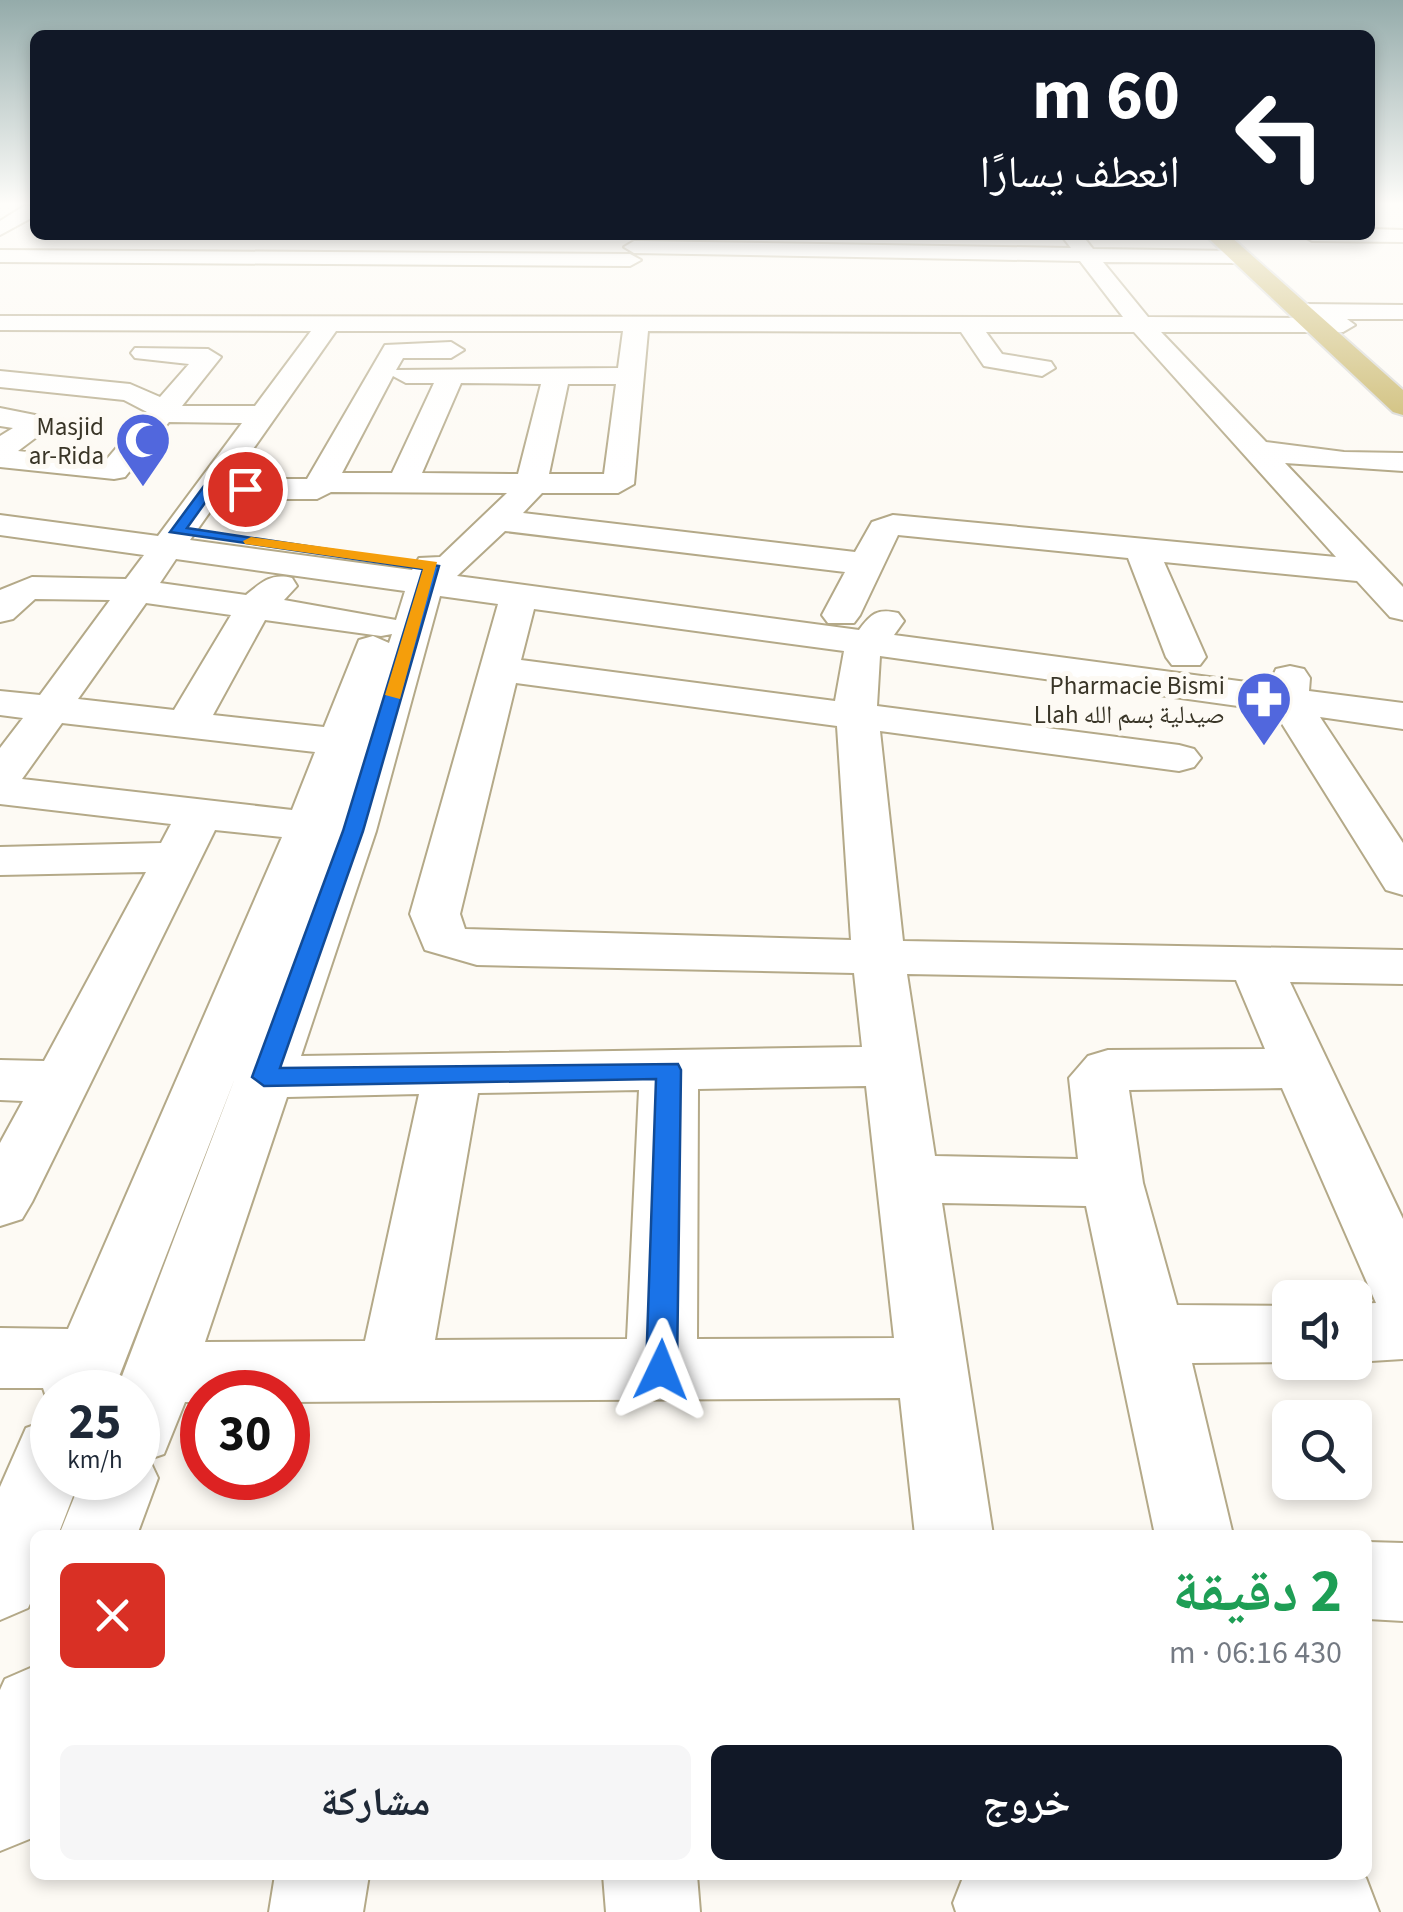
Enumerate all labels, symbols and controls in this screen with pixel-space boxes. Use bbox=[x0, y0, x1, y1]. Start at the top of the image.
text: 60 m bbox=[1032, 46, 1180, 146]
icon: left bbox=[1215, 70, 1345, 200]
text: انعطف يسارًا bbox=[979, 141, 1180, 205]
place label: Masjid ar-Rida bbox=[29, 409, 104, 474]
mosque icon: Masjid ar-Rida bbox=[113, 410, 173, 489]
pin bbox=[203, 447, 288, 532]
icon: arrive bbox=[218, 462, 273, 517]
place label: Pharmacie Bismi Llah صيدلية بسم الله bbox=[1034, 668, 1225, 733]
pharmacy icon: Pharmacie Bismi Llah صيدلية بسم الله bbox=[1234, 669, 1294, 748]
map controls bbox=[1272, 1280, 1372, 1500]
button: sound bbox=[1272, 1280, 1372, 1380]
position arrow bbox=[609, 1318, 713, 1422]
speed limit sign: 30 bbox=[180, 1370, 310, 1500]
text: 25 bbox=[69, 1387, 121, 1458]
button: search bbox=[1272, 1400, 1372, 1500]
text: km/h bbox=[67, 1442, 123, 1478]
text: 2 دقيقة bbox=[1172, 1550, 1342, 1635]
button: close bbox=[60, 1563, 165, 1668]
text: 430 m · 06:16 bbox=[1169, 1630, 1342, 1676]
button: مشاركة bbox=[60, 1745, 691, 1860]
button: خروج bbox=[711, 1745, 1342, 1860]

